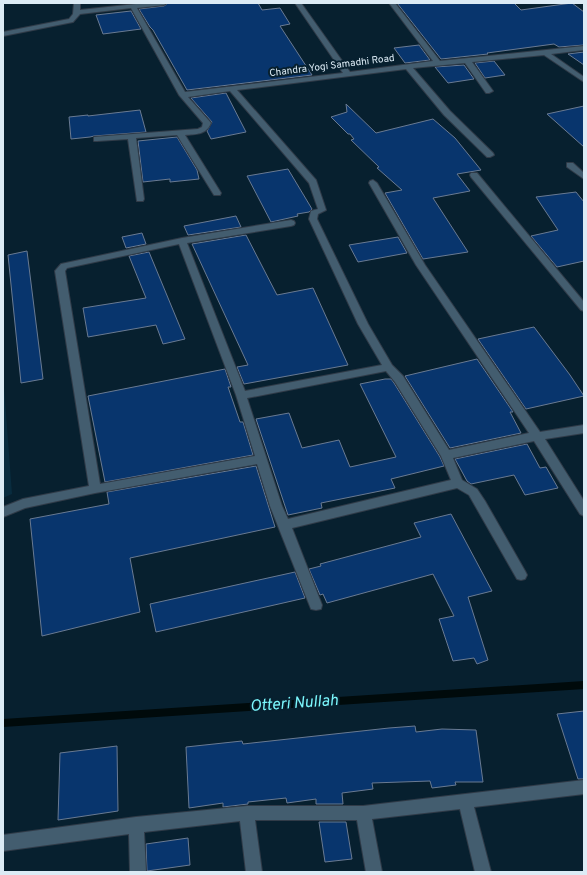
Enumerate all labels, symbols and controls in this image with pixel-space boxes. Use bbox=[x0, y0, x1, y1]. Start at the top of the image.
street label: Chandra Yogi Samadhi Road bbox=[269, 52, 395, 80]
water label: Otteri Nullah bbox=[249, 691, 339, 717]

